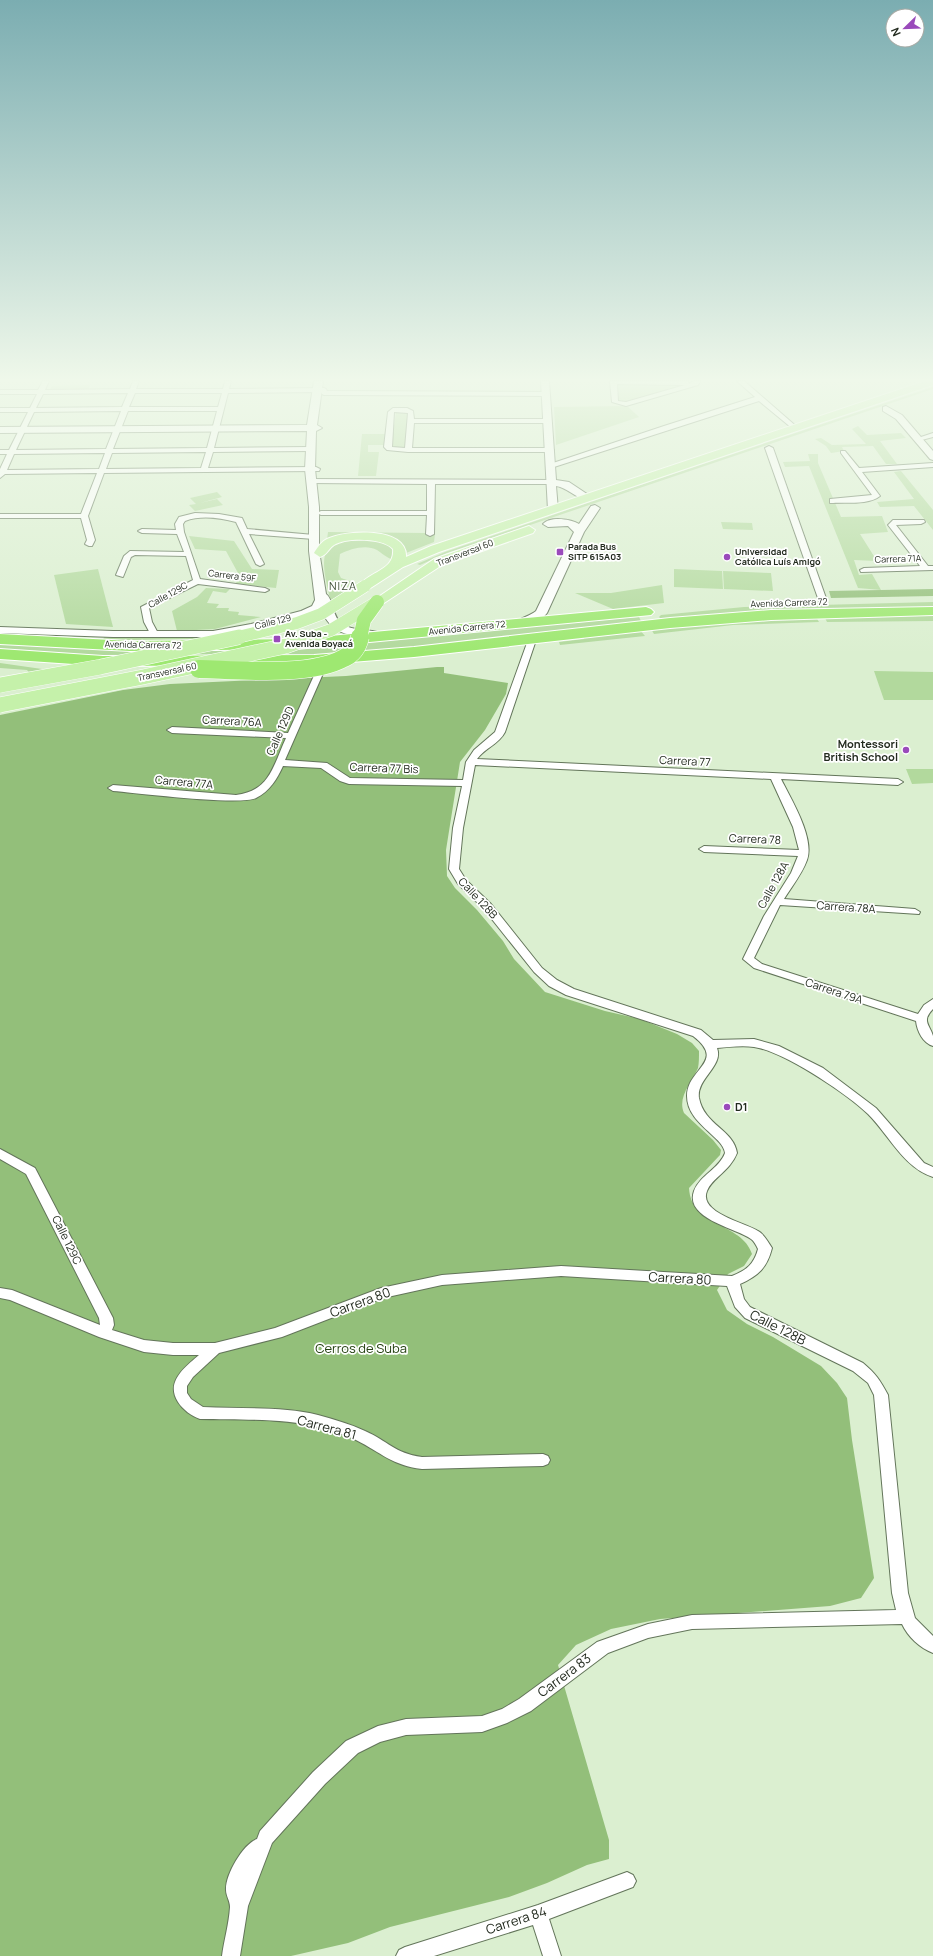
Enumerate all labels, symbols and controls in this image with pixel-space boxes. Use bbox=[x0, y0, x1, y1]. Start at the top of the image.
north arrow bbox=[885, 8, 925, 48]
text: N bbox=[887, 25, 904, 39]
street label: Transversal 60 bbox=[434, 536, 495, 569]
place label: Parada Bus SITP 615A03 bbox=[568, 540, 621, 563]
place label: Universidad Católica Luís Amigó bbox=[735, 545, 821, 568]
marker: Parada Bus SITP 615A03 bbox=[555, 547, 565, 557]
street label: Carrera 71A bbox=[874, 551, 922, 566]
marker: Universidad Católica Luís Amigó bbox=[722, 552, 732, 562]
street label: Carrera 59F bbox=[207, 566, 257, 585]
street label: Calle 129C bbox=[146, 578, 190, 611]
district label: NIZA bbox=[329, 578, 357, 593]
street label: Avenida Carrera 72 bbox=[750, 595, 828, 610]
street label: Calle 129 bbox=[253, 611, 292, 632]
street label: Avenida Carrera 72 bbox=[428, 617, 506, 638]
place label: Av. Suba - Avenida Boyacá bbox=[285, 627, 353, 650]
marker: Av. Suba - Avenida Boyacá bbox=[272, 634, 282, 644]
street label: Avenida Carrera 72 bbox=[104, 637, 182, 652]
street label: Transversal 60 bbox=[136, 659, 198, 684]
street label: Calle 129D bbox=[262, 704, 297, 758]
street label: Carrera 76A bbox=[202, 711, 262, 730]
place label: Montessori British School bbox=[824, 736, 898, 764]
marker: Montessori British School bbox=[901, 745, 911, 755]
street label: Carrera 77 bbox=[659, 752, 711, 769]
street label: Carrera 77 Bis bbox=[349, 759, 419, 776]
street label: Carrera 77A bbox=[154, 771, 214, 792]
street label: Carrera 78 bbox=[729, 830, 781, 847]
street label: Calle 128A bbox=[753, 859, 792, 911]
street label: Calle 128B bbox=[455, 874, 502, 922]
street label: Carrera 78A bbox=[816, 897, 876, 916]
street label: Carrera 79A bbox=[803, 974, 865, 1007]
place label: D1 bbox=[735, 1099, 748, 1114]
marker: D1 bbox=[722, 1102, 732, 1112]
street label: Calle 129C bbox=[49, 1213, 86, 1267]
street label: Carrera 80 bbox=[648, 1267, 712, 1289]
street label: Carrera 80 bbox=[327, 1283, 393, 1321]
street label: Calle 128B bbox=[747, 1305, 809, 1349]
park label: Cerros de Suba bbox=[315, 1339, 407, 1357]
street label: Carrera 81 bbox=[296, 1411, 358, 1443]
street label: Carrera 83 bbox=[534, 1649, 594, 1701]
street label: Carrera 84 bbox=[483, 1902, 549, 1938]

